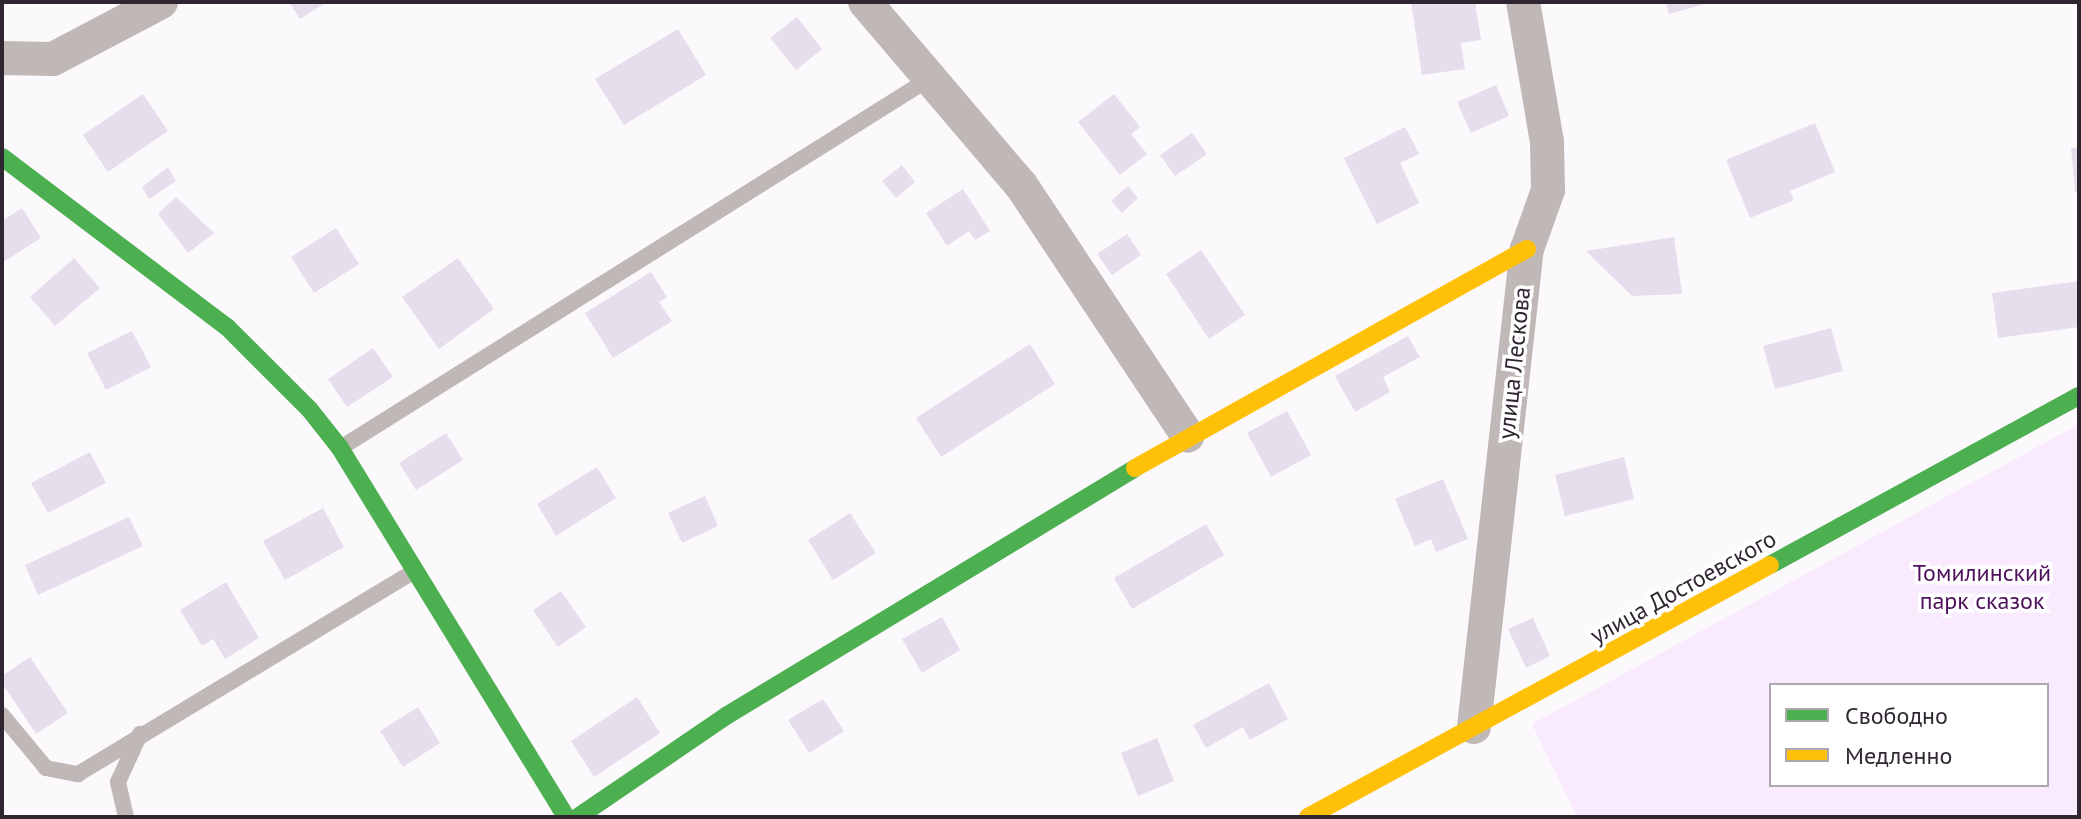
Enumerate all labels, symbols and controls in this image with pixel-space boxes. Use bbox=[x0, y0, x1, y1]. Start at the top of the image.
street label: улица Лескова bbox=[1492, 285, 1536, 441]
street label: улица Достоевского bbox=[1585, 524, 1781, 650]
park label: Томилинский парк сказок bbox=[1913, 559, 2051, 615]
legend bbox=[1769, 683, 2049, 787]
text: Свободно bbox=[1845, 700, 1948, 731]
text: Медленно bbox=[1845, 740, 1952, 771]

